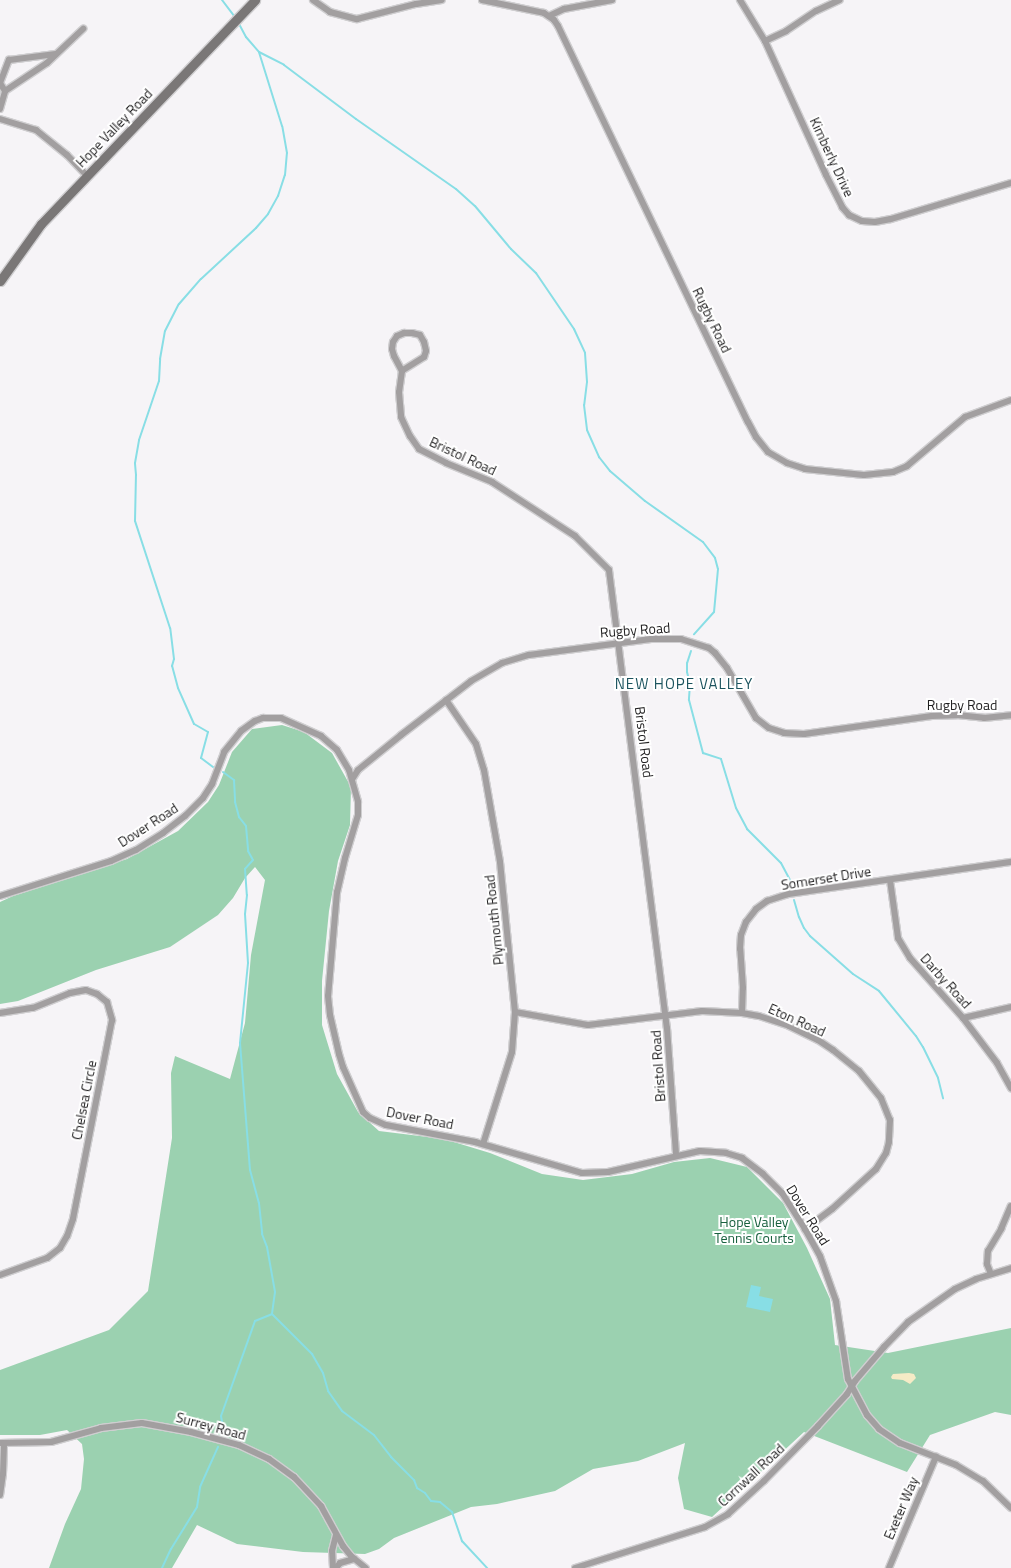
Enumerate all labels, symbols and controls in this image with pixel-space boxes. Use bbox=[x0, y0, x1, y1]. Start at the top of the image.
street label: Hope Valley Road bbox=[72, 85, 156, 171]
street label: Kimberly Drive bbox=[806, 115, 858, 199]
street label: Rugby Road bbox=[689, 285, 735, 355]
street label: Bristol Road bbox=[427, 433, 499, 479]
street label: Rugby Road bbox=[599, 619, 671, 641]
district label: NEW HOPE VALLEY bbox=[615, 675, 753, 693]
street label: Rugby Road bbox=[927, 697, 997, 713]
street label: Bristol Road bbox=[631, 705, 657, 779]
street label: Dover Road bbox=[115, 799, 181, 851]
street label: Somerset Drive bbox=[780, 863, 872, 893]
street label: Plymouth Road bbox=[481, 874, 507, 966]
street label: Darby Road bbox=[917, 950, 975, 1012]
street label: Eton Road bbox=[766, 1000, 828, 1040]
street label: Bristol Road bbox=[647, 1030, 669, 1102]
street label: Chelsea Circle bbox=[68, 1059, 100, 1141]
street label: Dover Road bbox=[385, 1103, 455, 1133]
street label: Dover Road bbox=[783, 1182, 833, 1248]
park label: Hope Valley Tennis Courts bbox=[714, 1214, 794, 1246]
street label: Surrey Road bbox=[174, 1409, 248, 1443]
street label: Cornwall Road bbox=[714, 1440, 788, 1510]
street label: Exeter Way bbox=[880, 1474, 922, 1542]

